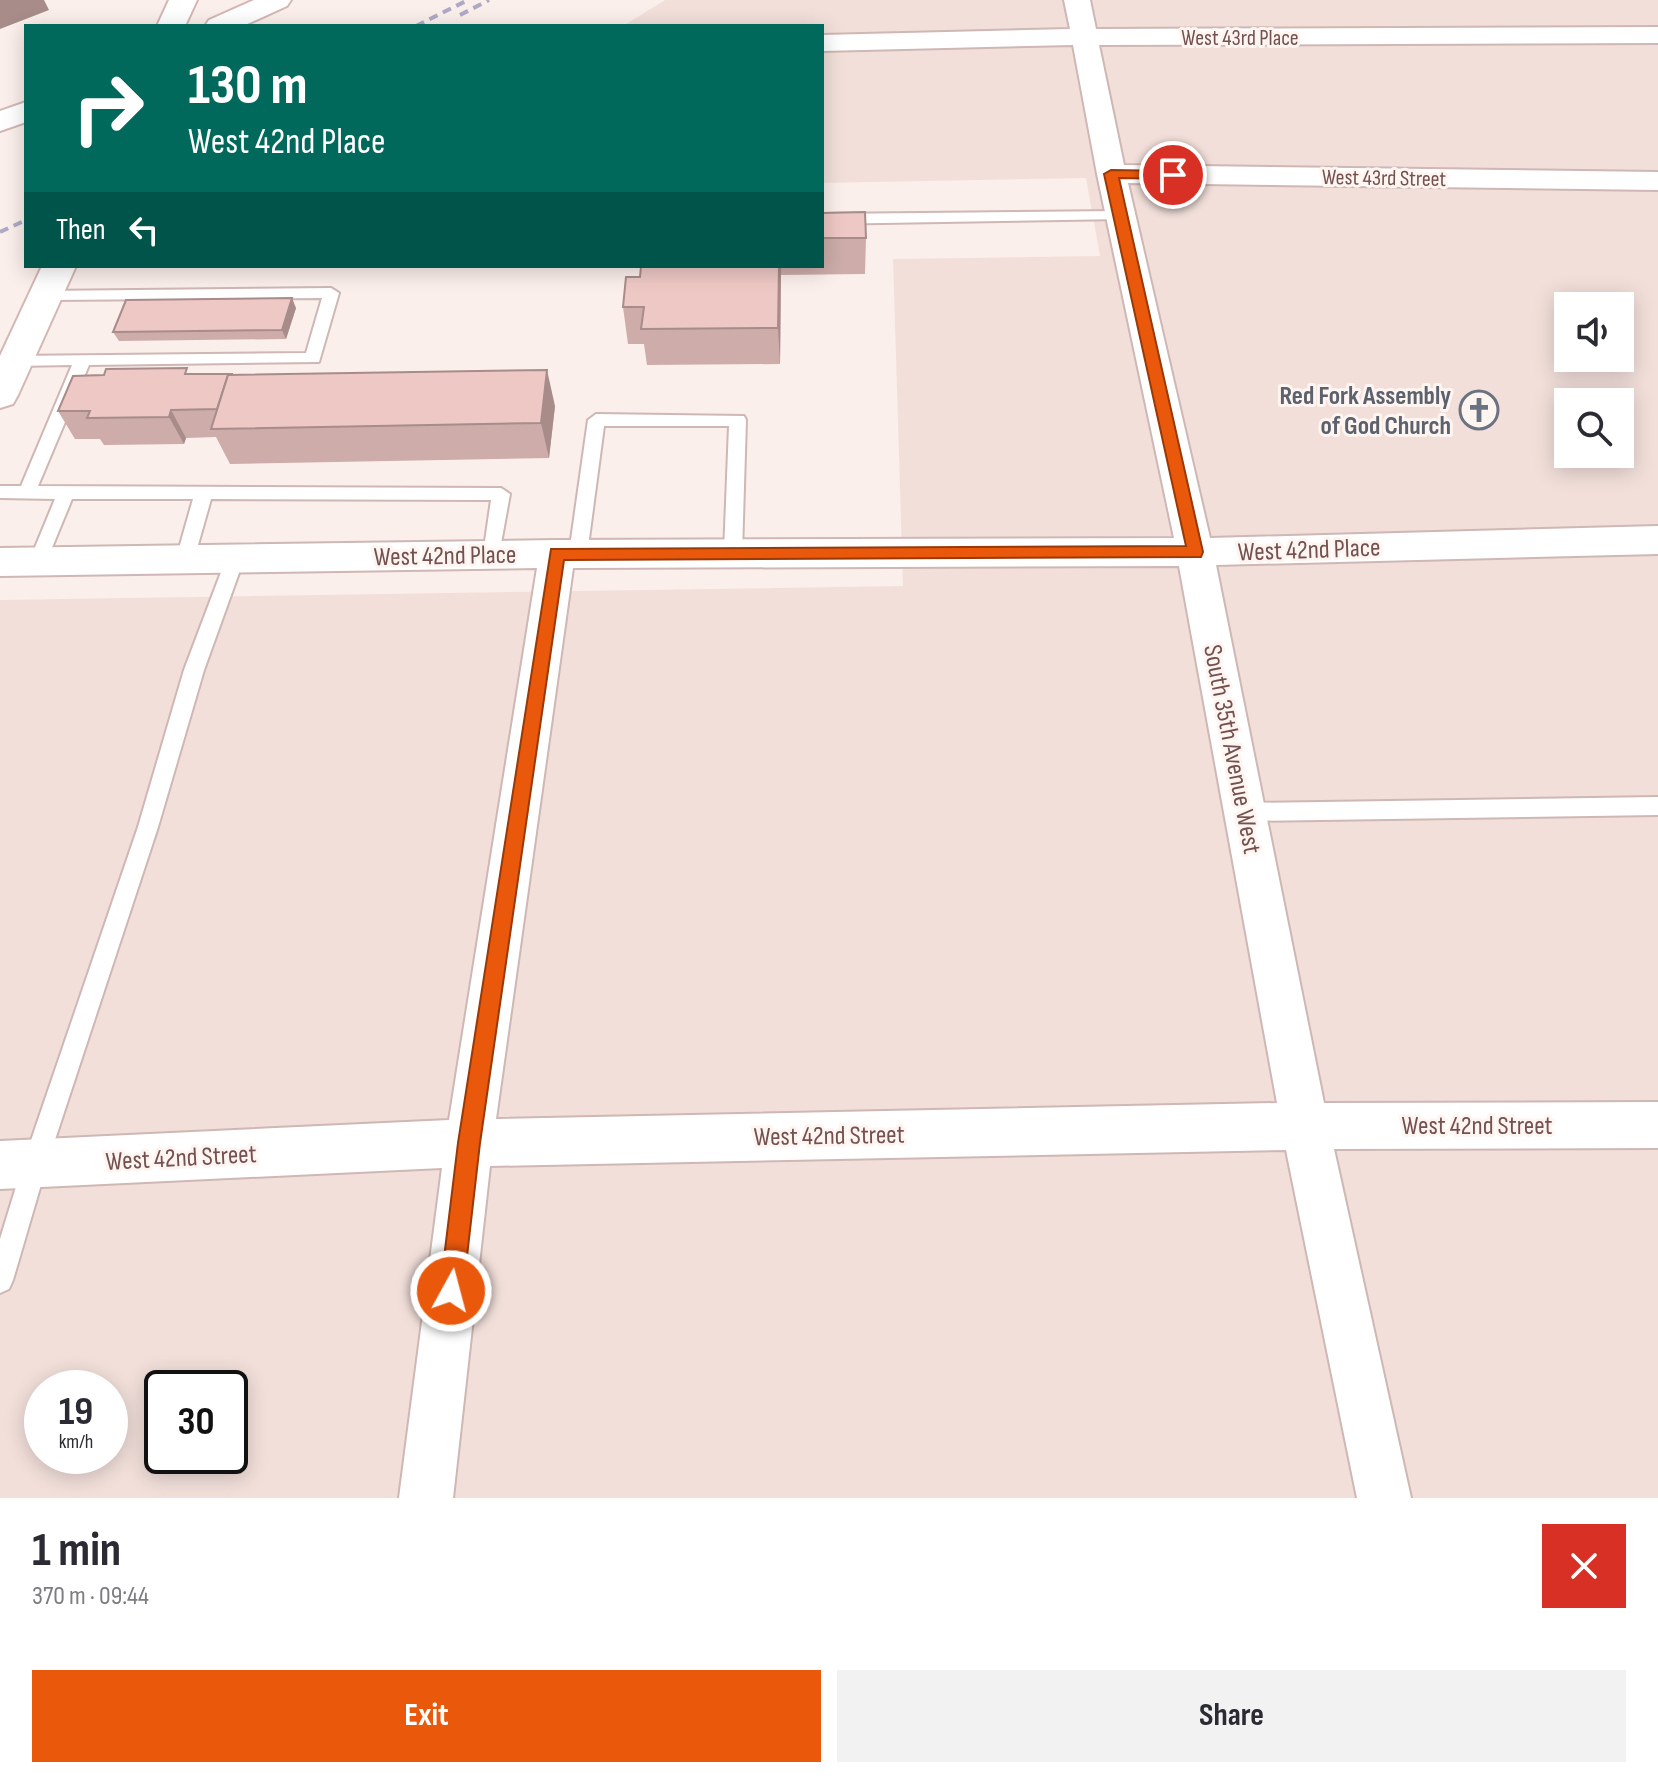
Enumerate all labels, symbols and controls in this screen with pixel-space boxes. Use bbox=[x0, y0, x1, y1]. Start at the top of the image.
street label: West 43rd Place bbox=[1181, 25, 1299, 52]
text: 130 m bbox=[188, 53, 308, 120]
icon: right bbox=[56, 56, 160, 160]
text: West 42nd Place bbox=[188, 121, 386, 164]
pin bbox=[1139, 141, 1207, 209]
icon: arrive bbox=[1151, 153, 1195, 197]
street label: West 43rd Street bbox=[1322, 164, 1447, 193]
icon: left bbox=[122, 208, 166, 252]
text: Then bbox=[56, 212, 106, 248]
map controls bbox=[1554, 292, 1634, 468]
button: sound bbox=[1554, 292, 1634, 372]
place label: Red Fork Assembly of God Church bbox=[1279, 381, 1451, 442]
button: search bbox=[1554, 388, 1634, 468]
church icon: Red Fork Assembly of God Church bbox=[1458, 389, 1500, 431]
street label: West 42nd Place bbox=[1237, 533, 1381, 568]
street label: West 42nd Place bbox=[373, 540, 517, 573]
street label: South 35th Avenue West bbox=[1196, 642, 1267, 857]
street label: West 42nd Street bbox=[1402, 1111, 1553, 1142]
street label: West 42nd Street bbox=[753, 1120, 905, 1153]
street label: West 42nd Street bbox=[105, 1139, 257, 1178]
position arrow bbox=[409, 1249, 493, 1333]
speed limit sign: 30 bbox=[144, 1370, 248, 1474]
text: 19 bbox=[59, 1388, 93, 1436]
text: km/h bbox=[59, 1430, 93, 1454]
text: 1 min bbox=[32, 1522, 121, 1579]
button: close bbox=[1542, 1524, 1626, 1608]
text: 370 m · 09:44 bbox=[32, 1581, 149, 1612]
button: Exit bbox=[32, 1670, 821, 1762]
button: Share bbox=[837, 1670, 1626, 1762]

